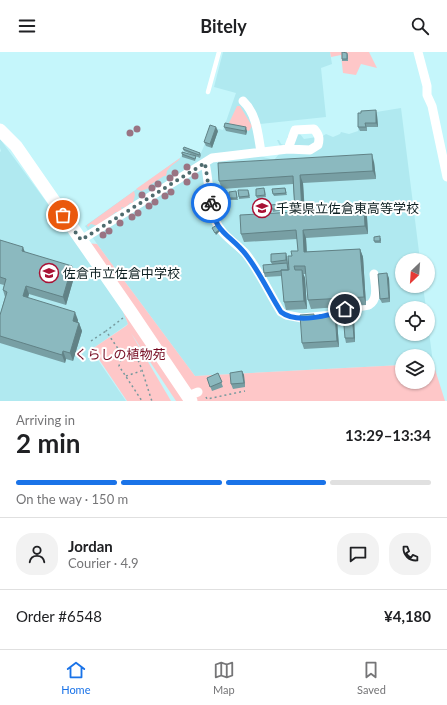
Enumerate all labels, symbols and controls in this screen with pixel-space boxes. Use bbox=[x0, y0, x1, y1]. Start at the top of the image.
icon: menu bbox=[16, 15, 38, 37]
text: Bitely bbox=[200, 15, 247, 37]
icon: search bbox=[409, 15, 431, 37]
courier bbox=[191, 183, 231, 223]
icon: bike bbox=[200, 192, 222, 214]
school or university icon: 千葉県立佐倉東高等学校 bbox=[251, 197, 273, 219]
pin bbox=[46, 198, 80, 232]
place label: 千葉県立佐倉東高等学校 bbox=[276, 200, 419, 216]
icon: bag bbox=[52, 204, 74, 226]
north arrow bbox=[395, 253, 435, 293]
map controls bbox=[395, 253, 435, 389]
school or university icon: 佐倉市立佐倉中学校 bbox=[38, 262, 60, 284]
place label: 佐倉市立佐倉中学校 bbox=[63, 265, 180, 281]
pin bbox=[328, 292, 362, 326]
icon: home bbox=[334, 298, 356, 320]
button: locate bbox=[395, 301, 435, 341]
park label: くらしの植物苑 bbox=[74, 346, 166, 362]
button: layers bbox=[395, 349, 435, 389]
text: Arriving in bbox=[16, 412, 75, 428]
text: 13:29–13:34 bbox=[345, 426, 431, 444]
text: 2 min bbox=[16, 427, 80, 459]
text: On the way · 150 m bbox=[16, 491, 128, 507]
button: person bbox=[16, 533, 58, 575]
button: chat bbox=[337, 533, 379, 575]
button: phone bbox=[389, 533, 431, 575]
text: Jordan bbox=[68, 537, 113, 555]
text: Courier · 4.9 bbox=[68, 555, 139, 571]
text: Order #6548 bbox=[16, 607, 102, 625]
text: ¥4,180 bbox=[384, 607, 431, 625]
tab: Home bbox=[61, 659, 90, 696]
tab: Map bbox=[213, 659, 235, 696]
tab: Saved bbox=[357, 659, 386, 696]

